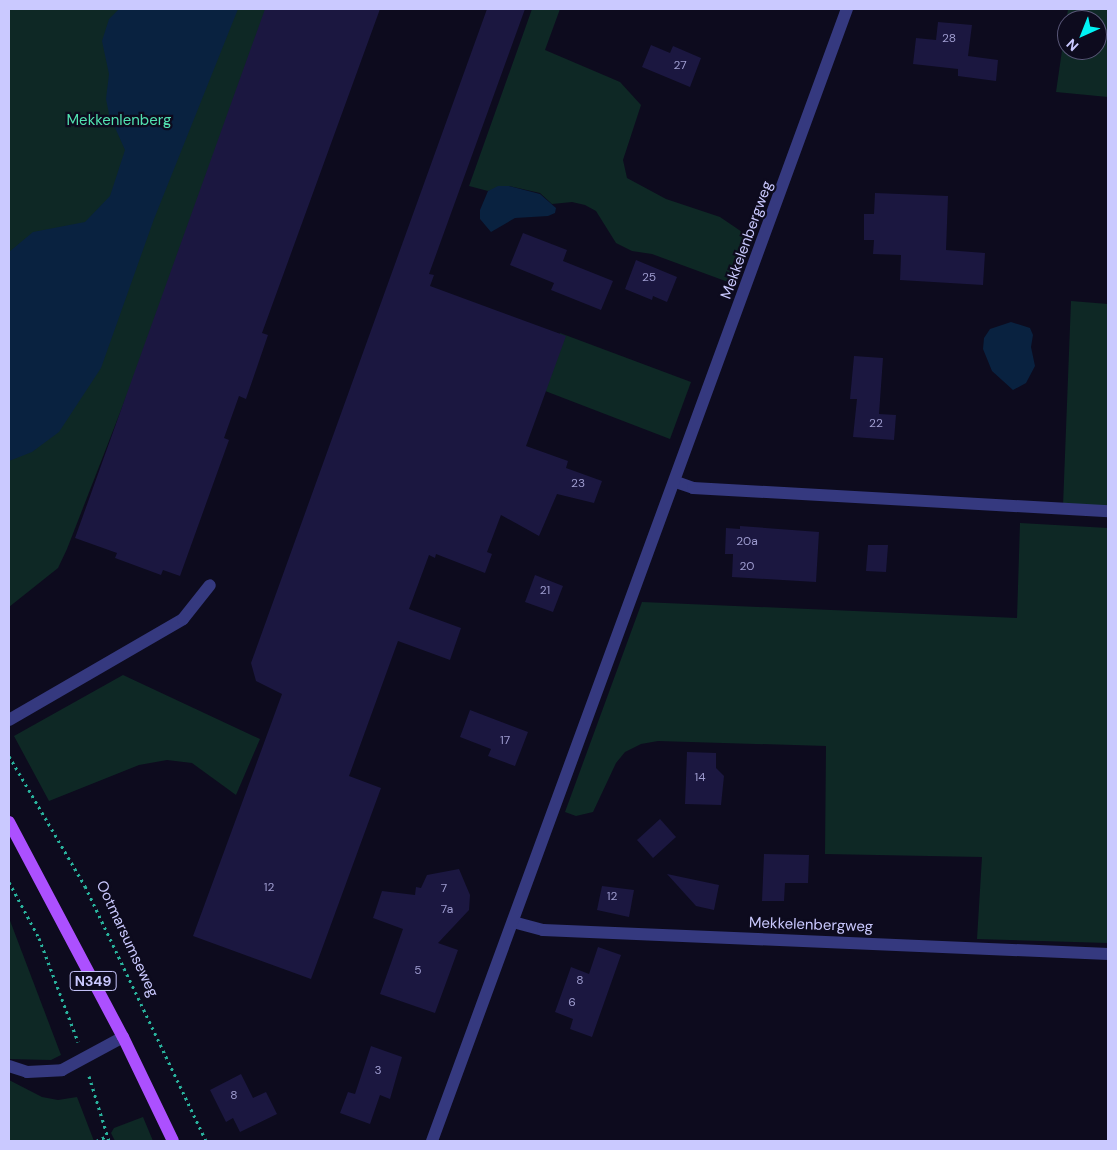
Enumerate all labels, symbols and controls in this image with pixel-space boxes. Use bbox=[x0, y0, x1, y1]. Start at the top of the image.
north arrow bbox=[1057, 10, 1107, 60]
house number: 28 bbox=[942, 32, 956, 46]
text: N bbox=[1062, 35, 1082, 55]
house number: 27 bbox=[673, 59, 687, 73]
park label: Mekkenlenberg bbox=[67, 112, 171, 130]
street label: Mekkelenbergweg bbox=[717, 178, 777, 302]
house number: 25 bbox=[642, 271, 656, 285]
house number: 22 bbox=[869, 417, 883, 431]
house number: 23 bbox=[571, 477, 585, 491]
house number: 20a bbox=[736, 535, 758, 549]
house number: 20 bbox=[740, 560, 754, 574]
house number: 21 bbox=[540, 584, 550, 598]
house number: 17 bbox=[500, 734, 510, 748]
house number: 14 bbox=[694, 771, 706, 785]
street label: Ootmarsumseweg bbox=[92, 878, 162, 1000]
house number: 12 bbox=[264, 881, 274, 895]
house number: 7 bbox=[441, 882, 447, 896]
house number: 12 bbox=[607, 890, 617, 904]
house number: 7a bbox=[441, 903, 453, 917]
street label: Mekkelenbergweg bbox=[749, 914, 873, 936]
house number: 5 bbox=[414, 964, 422, 978]
road number: N349 bbox=[69, 969, 117, 992]
house number: 8 bbox=[576, 974, 584, 988]
house number: 6 bbox=[568, 996, 576, 1010]
house number: 3 bbox=[374, 1064, 382, 1078]
house number: 8 bbox=[230, 1089, 238, 1103]

